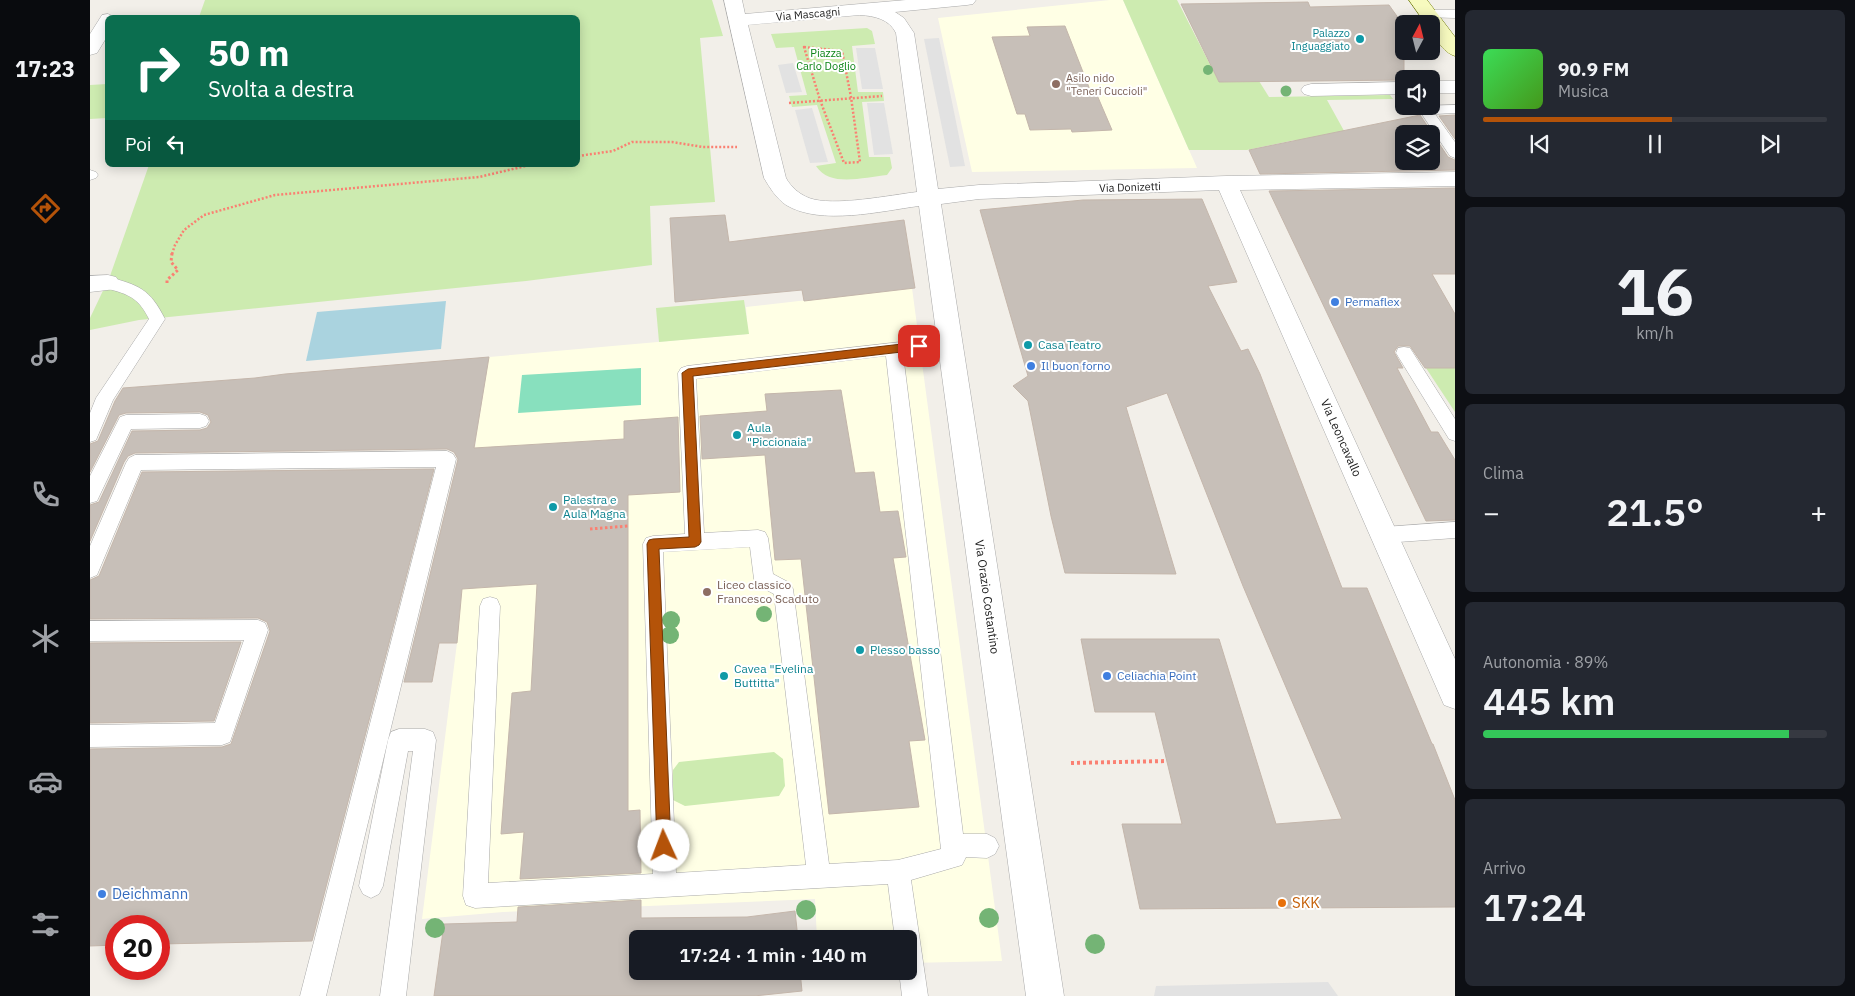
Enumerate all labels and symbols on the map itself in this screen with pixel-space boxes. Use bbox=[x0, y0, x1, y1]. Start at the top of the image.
street label: Via Mascagni bbox=[775, 4, 841, 24]
north arrow bbox=[1395, 15, 1440, 60]
place label: Palazzo Inguaggiato bbox=[1291, 26, 1350, 53]
marker: Palazzo Inguaggiato bbox=[1354, 33, 1366, 45]
park label: Piazza Carlo Doglio bbox=[796, 46, 856, 73]
place label: Asilo nido "Teneri Cuccioli" bbox=[1066, 71, 1147, 98]
marker: Asilo nido "Teneri Cuccioli" bbox=[1050, 78, 1062, 90]
street label: Via Donizetti bbox=[1099, 179, 1161, 195]
place label: Permaflex bbox=[1345, 294, 1400, 309]
marker: Permaflex bbox=[1329, 296, 1341, 308]
pin bbox=[898, 325, 940, 367]
place label: Casa Teatro bbox=[1038, 337, 1102, 352]
marker: Casa Teatro bbox=[1022, 339, 1034, 351]
place label: Il buon forno bbox=[1041, 358, 1111, 373]
marker: Il buon forno bbox=[1025, 360, 1037, 372]
street label: Via Leoncavallo bbox=[1318, 397, 1365, 479]
place label: Aula "Piccionaia" bbox=[747, 420, 812, 449]
marker: Aula "Piccionaia" bbox=[731, 429, 743, 441]
place label: Palestra e Aula Magna bbox=[563, 492, 626, 521]
marker: Palestra e Aula Magna bbox=[547, 501, 559, 513]
street label: Via Orazio Costantino bbox=[972, 539, 1003, 655]
place label: Liceo classico Francesco Scaduto bbox=[717, 577, 819, 606]
marker: Liceo classico Francesco Scaduto bbox=[701, 586, 713, 598]
place label: Plesso basso bbox=[870, 642, 940, 657]
marker: Plesso basso bbox=[854, 644, 866, 656]
place label: Cavea "Evelina Buttitta" bbox=[734, 661, 814, 690]
place label: Celiachia Point bbox=[1117, 668, 1197, 683]
marker: Cavea "Evelina Buttitta" bbox=[718, 670, 730, 682]
marker: Celiachia Point bbox=[1101, 670, 1113, 682]
position arrow bbox=[637, 819, 689, 871]
place label: Deichmann bbox=[112, 884, 188, 903]
marker: Deichmann bbox=[96, 888, 108, 900]
place label: SKK bbox=[1292, 893, 1320, 912]
marker: SKK bbox=[1276, 897, 1288, 909]
speed limit sign: 20 bbox=[105, 915, 170, 980]

